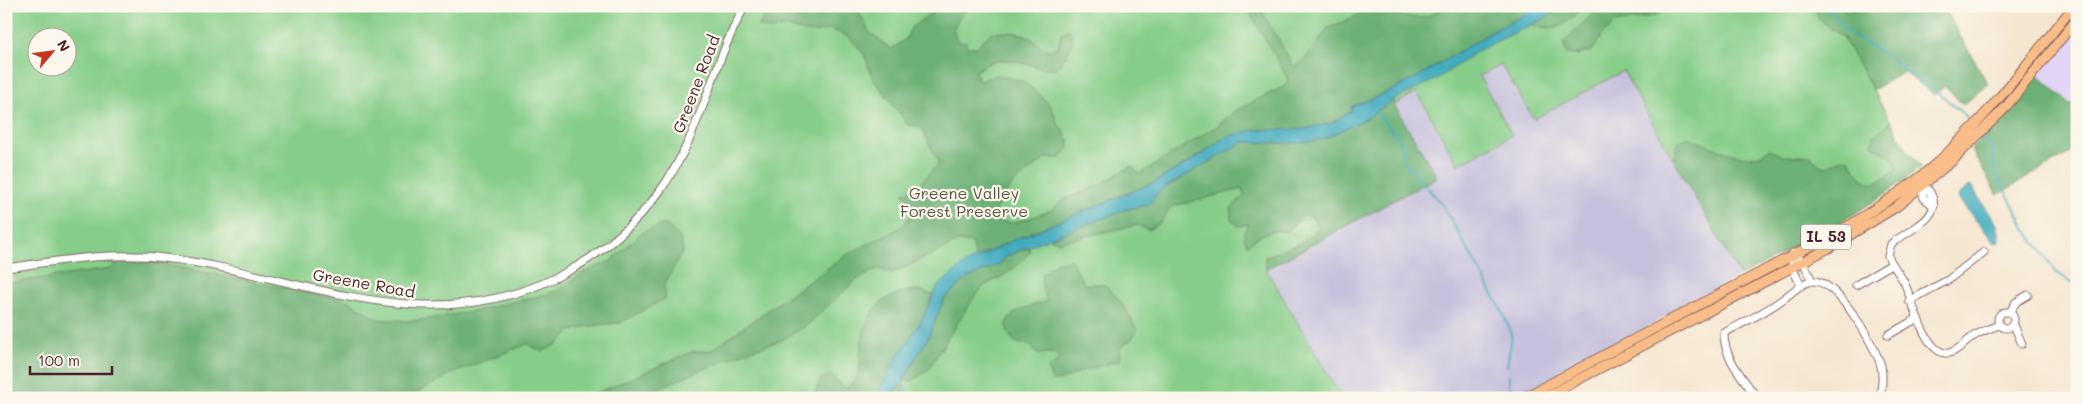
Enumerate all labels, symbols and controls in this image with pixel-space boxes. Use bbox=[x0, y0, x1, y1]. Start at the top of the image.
north arrow bbox=[28, 28, 78, 78]
street label: Greene Road bbox=[667, 32, 724, 136]
text: N bbox=[53, 36, 75, 55]
park label: Greene Valley Forest Preserve bbox=[900, 182, 1028, 221]
road number: IL 53 bbox=[1801, 224, 1851, 250]
street label: Greene Road bbox=[311, 263, 417, 302]
scale bar bbox=[30, 344, 112, 376]
text: 100 m bbox=[38, 350, 80, 370]

